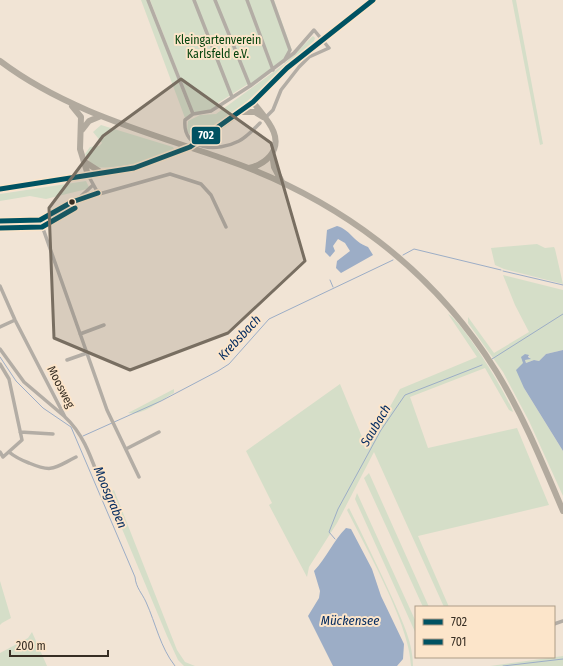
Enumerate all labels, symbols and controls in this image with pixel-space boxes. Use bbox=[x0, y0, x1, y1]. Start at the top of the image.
park label: Kleingartenverein Karlsfeld e.V. bbox=[175, 33, 261, 61]
line badge: 702 bbox=[191, 126, 221, 145]
text: 702 bbox=[198, 129, 214, 142]
unlabelled marker bbox=[67, 197, 77, 207]
water label: Krebsbach bbox=[215, 312, 264, 363]
street label: Moosweg bbox=[44, 363, 78, 411]
water label: Saubach bbox=[357, 402, 394, 450]
water label: Moosgraben bbox=[91, 464, 130, 531]
legend bbox=[415, 606, 555, 658]
water label: Mückensee bbox=[321, 613, 379, 628]
text: 702 bbox=[451, 615, 467, 629]
scale bar bbox=[10, 632, 108, 658]
text: 701 bbox=[451, 635, 466, 649]
text: 200 m bbox=[16, 639, 46, 653]

